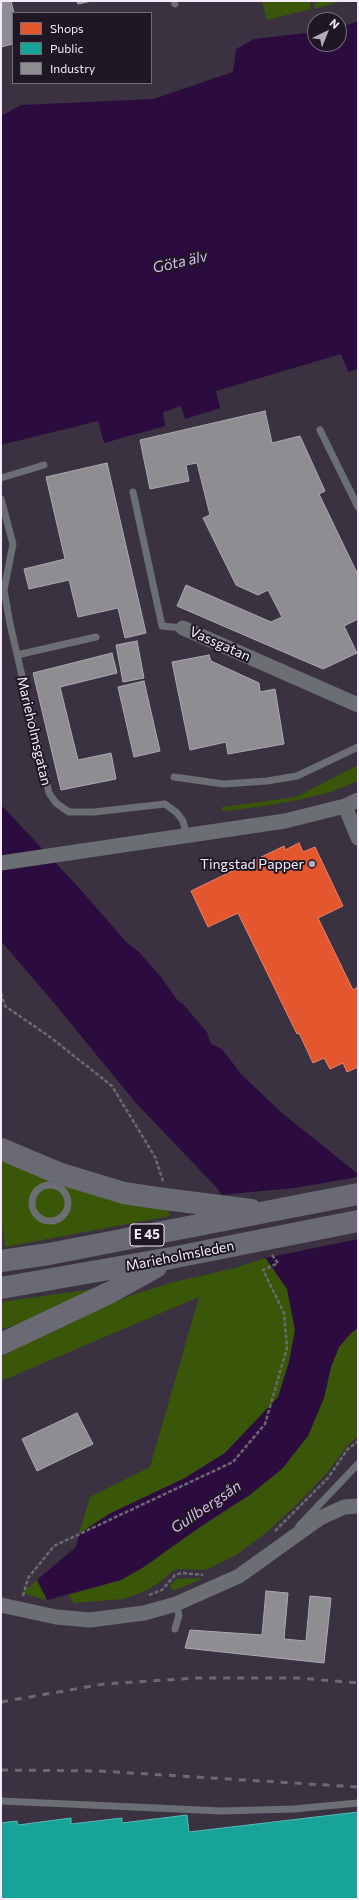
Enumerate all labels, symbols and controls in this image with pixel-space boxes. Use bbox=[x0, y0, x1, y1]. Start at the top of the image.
legend bbox=[12, 12, 152, 84]
north arrow bbox=[307, 12, 347, 52]
text: N bbox=[327, 16, 342, 31]
text: Shops bbox=[50, 21, 84, 35]
text: Public bbox=[50, 41, 83, 55]
text: Industry bbox=[50, 61, 95, 75]
water label: Göta älv bbox=[151, 247, 209, 277]
street label: Vassgatan bbox=[187, 623, 253, 665]
street label: Marieholmsgatan bbox=[13, 675, 55, 787]
place label: Tingstad Papper bbox=[200, 856, 304, 872]
marker: Tingstad Papper bbox=[307, 859, 317, 869]
road number: E 45 bbox=[130, 1224, 164, 1246]
street label: Marieholmsleden bbox=[124, 1237, 236, 1275]
water label: Gullbergsån bbox=[167, 1477, 245, 1537]

